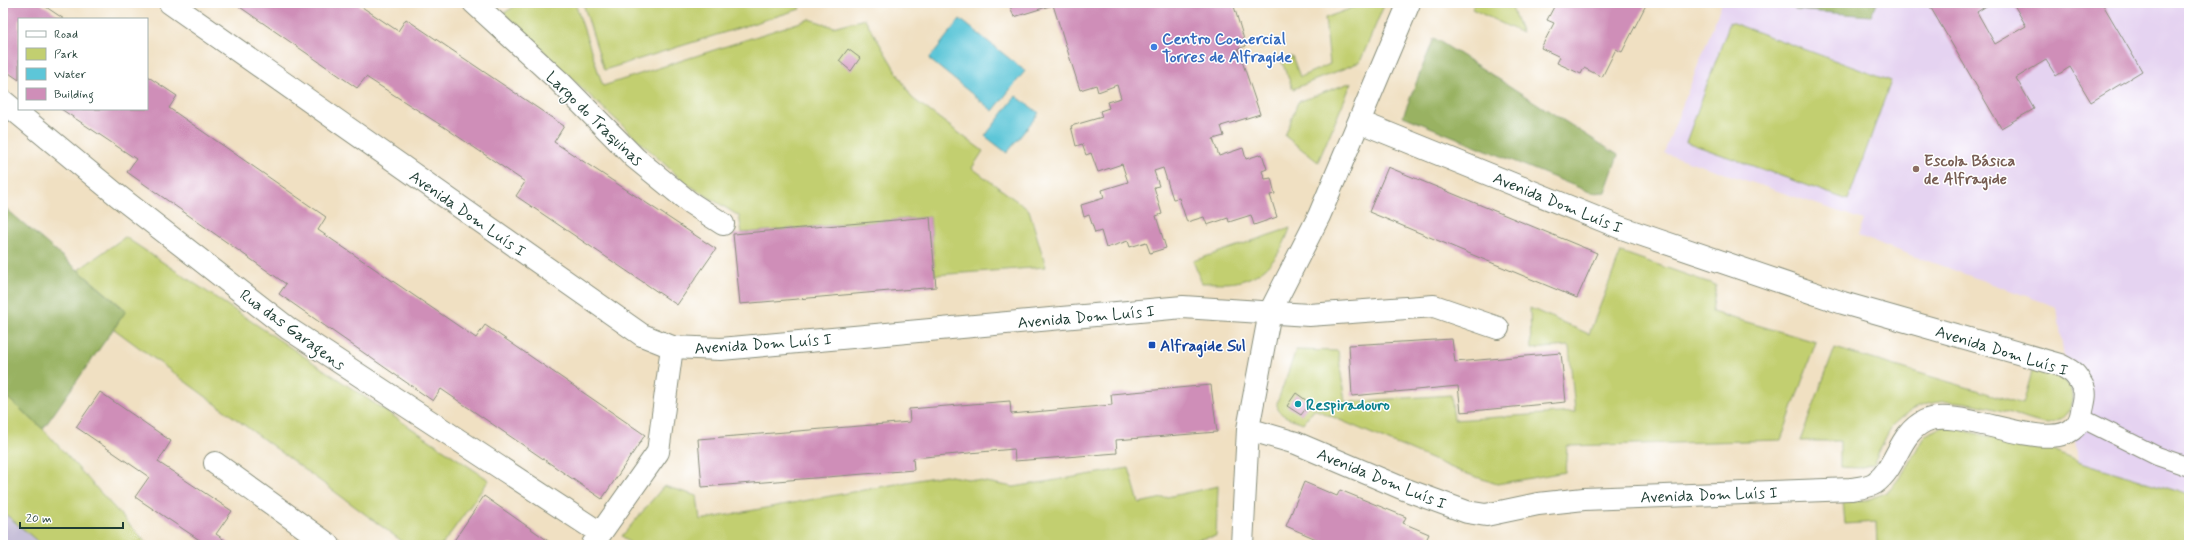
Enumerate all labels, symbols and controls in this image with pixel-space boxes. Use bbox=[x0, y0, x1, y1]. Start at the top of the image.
legend bbox=[18, 18, 148, 110]
text: Road bbox=[54, 27, 78, 43]
place label: Centro Comercial Torres de Alfragide bbox=[1162, 29, 1292, 69]
marker: Centro Comercial Torres de Alfragide bbox=[1149, 42, 1159, 52]
text: Park bbox=[54, 47, 78, 63]
text: Water bbox=[54, 67, 86, 83]
street label: Largo do Traquinas bbox=[540, 67, 647, 172]
text: Building bbox=[54, 87, 94, 104]
place label: Escola Básica de Alfragide bbox=[1924, 151, 2016, 191]
marker: Escola Básica de Alfragide bbox=[1911, 164, 1921, 174]
street label: Avenida Dom Luís I bbox=[405, 166, 530, 262]
street label: Avenida Dom Luís I bbox=[1490, 168, 1625, 239]
street label: Rua das Garagens bbox=[235, 285, 349, 376]
street label: Avenida Dom Luís I bbox=[1017, 301, 1156, 334]
street label: Avenida Dom Luís I bbox=[1933, 321, 2070, 382]
street label: Avenida Dom Luís I bbox=[694, 329, 833, 360]
place label: Alfragide Sul bbox=[1160, 336, 1246, 358]
marker: Alfragide Sul bbox=[1147, 340, 1157, 350]
place label: Respiradouro bbox=[1306, 395, 1390, 416]
marker: Respiradouro bbox=[1293, 399, 1303, 409]
street label: Avenida Dom Luís I bbox=[1314, 444, 1449, 515]
street label: Avenida Dom Luís I bbox=[1640, 483, 1778, 508]
scale bar bbox=[20, 504, 123, 530]
text: 20 m bbox=[26, 511, 52, 527]

